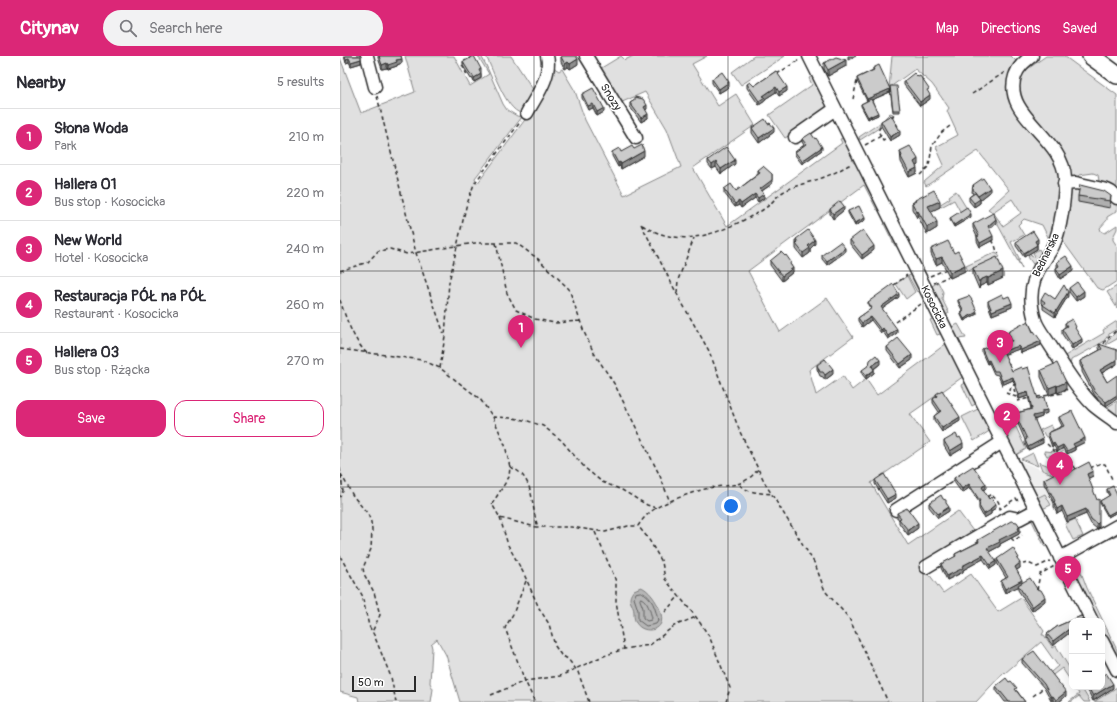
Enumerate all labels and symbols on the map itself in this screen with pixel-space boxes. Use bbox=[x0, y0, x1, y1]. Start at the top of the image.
street label: Snozy bbox=[598, 81, 624, 113]
street label: Bednarska bbox=[1030, 231, 1062, 279]
street label: Kosocicka bbox=[918, 283, 950, 331]
pin: 1 bbox=[508, 315, 534, 348]
pin: 3 bbox=[987, 330, 1013, 363]
pin: 2 bbox=[994, 403, 1020, 436]
pin: 4 bbox=[1047, 452, 1073, 485]
your location bbox=[721, 496, 741, 516]
pin: 5 bbox=[1055, 556, 1081, 589]
scale bar bbox=[352, 674, 416, 693]

